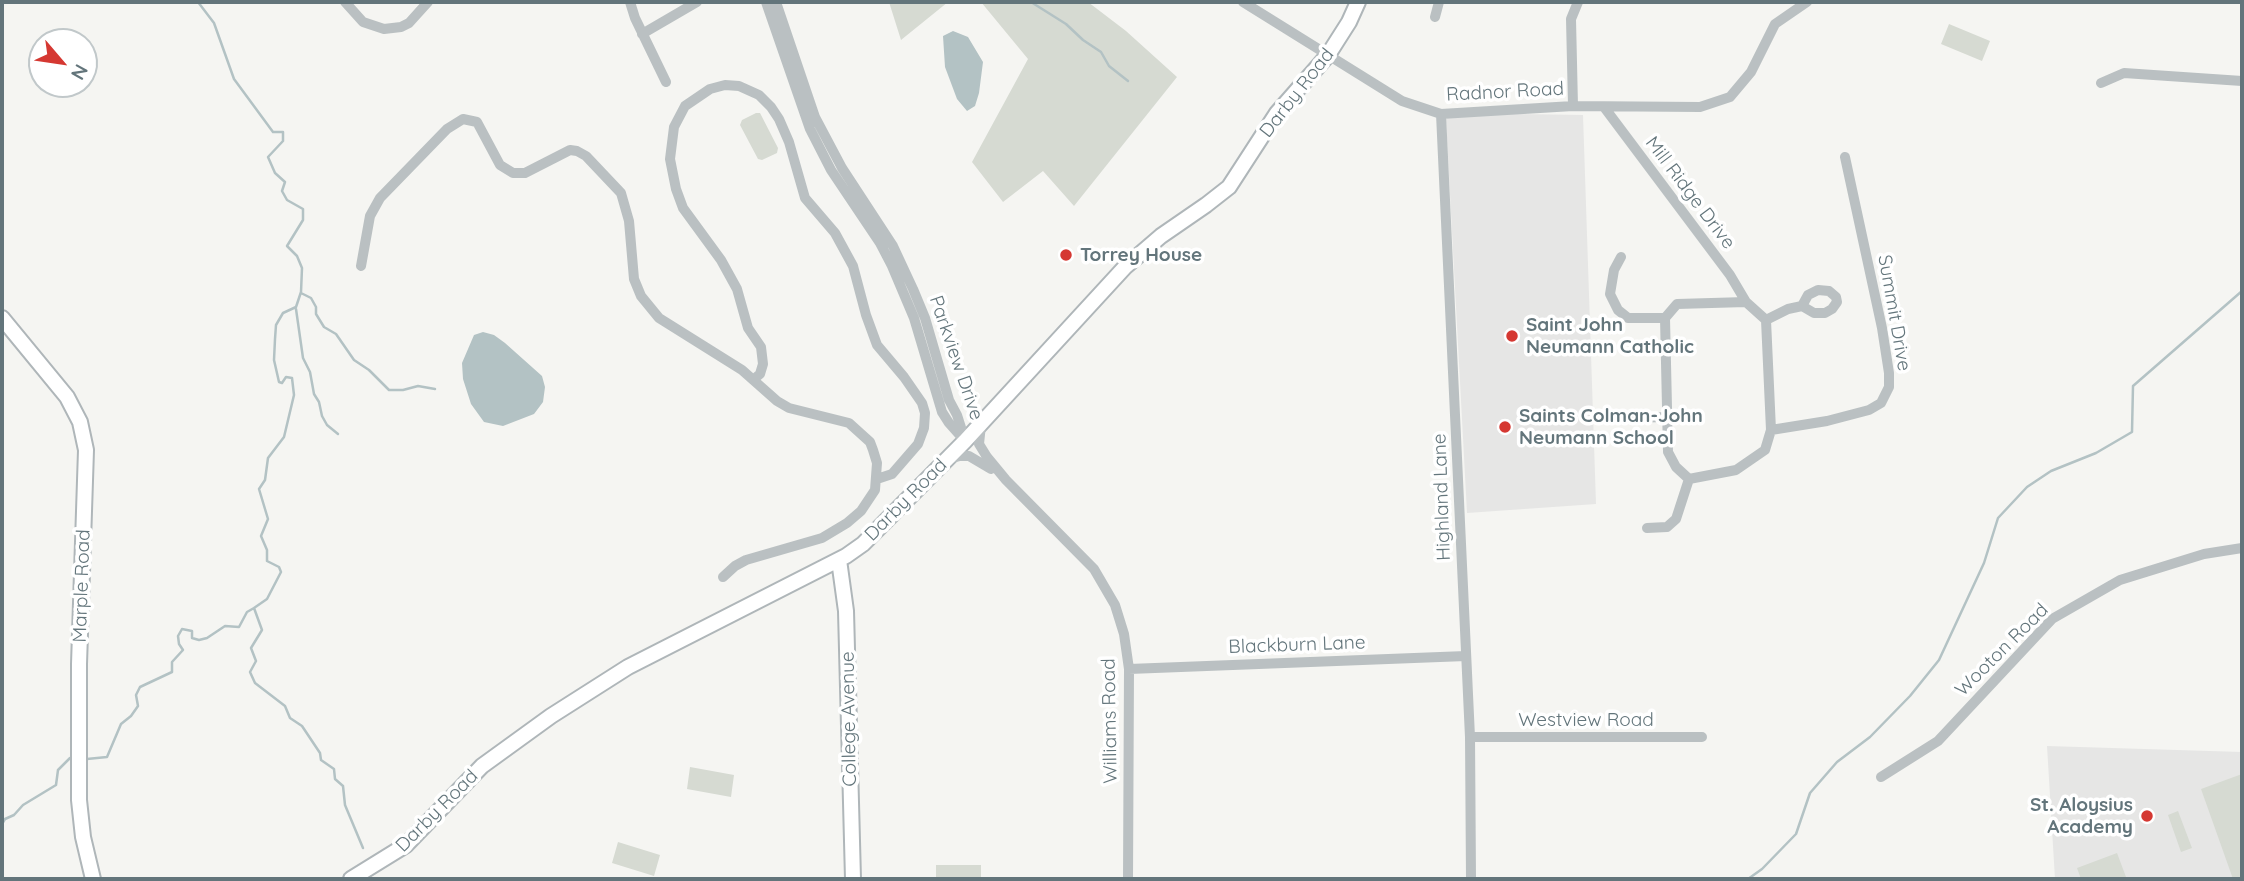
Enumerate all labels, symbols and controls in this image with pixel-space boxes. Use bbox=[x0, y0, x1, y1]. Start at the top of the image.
north arrow bbox=[28, 28, 98, 98]
street label: Darby Road bbox=[1255, 44, 1339, 142]
text: N bbox=[66, 60, 93, 84]
street label: Radnor Road bbox=[1446, 78, 1564, 106]
street label: Mill Ridge Drive bbox=[1640, 132, 1740, 254]
place label: Torrey House bbox=[1080, 244, 1202, 266]
marker: Torrey House bbox=[1058, 247, 1074, 263]
street label: Summit Drive bbox=[1873, 253, 1915, 373]
street label: Parkview Drive bbox=[924, 293, 988, 423]
place label: Saint John Neumann Catholic bbox=[1526, 314, 1694, 358]
marker: Saint John Neumann Catholic bbox=[1504, 328, 1520, 344]
place label: Saints Colman-John Neumann School bbox=[1519, 405, 1703, 449]
marker: Saints Colman-John Neumann School bbox=[1497, 419, 1513, 435]
street label: Highland Lane bbox=[1428, 433, 1456, 561]
street label: Darby Road bbox=[860, 454, 952, 546]
street label: Marple Road bbox=[69, 529, 95, 643]
street label: Wooton Road bbox=[1951, 599, 2053, 701]
street label: Blackburn Lane bbox=[1228, 631, 1366, 659]
street label: College Avenue bbox=[836, 651, 862, 787]
street label: Williams Road bbox=[1098, 658, 1122, 784]
street label: Westview Road bbox=[1518, 709, 1654, 731]
street label: Darby Road bbox=[391, 765, 483, 857]
place label: St. Aloysius Academy bbox=[2030, 794, 2133, 838]
marker: St. Aloysius Academy bbox=[2139, 808, 2155, 824]

